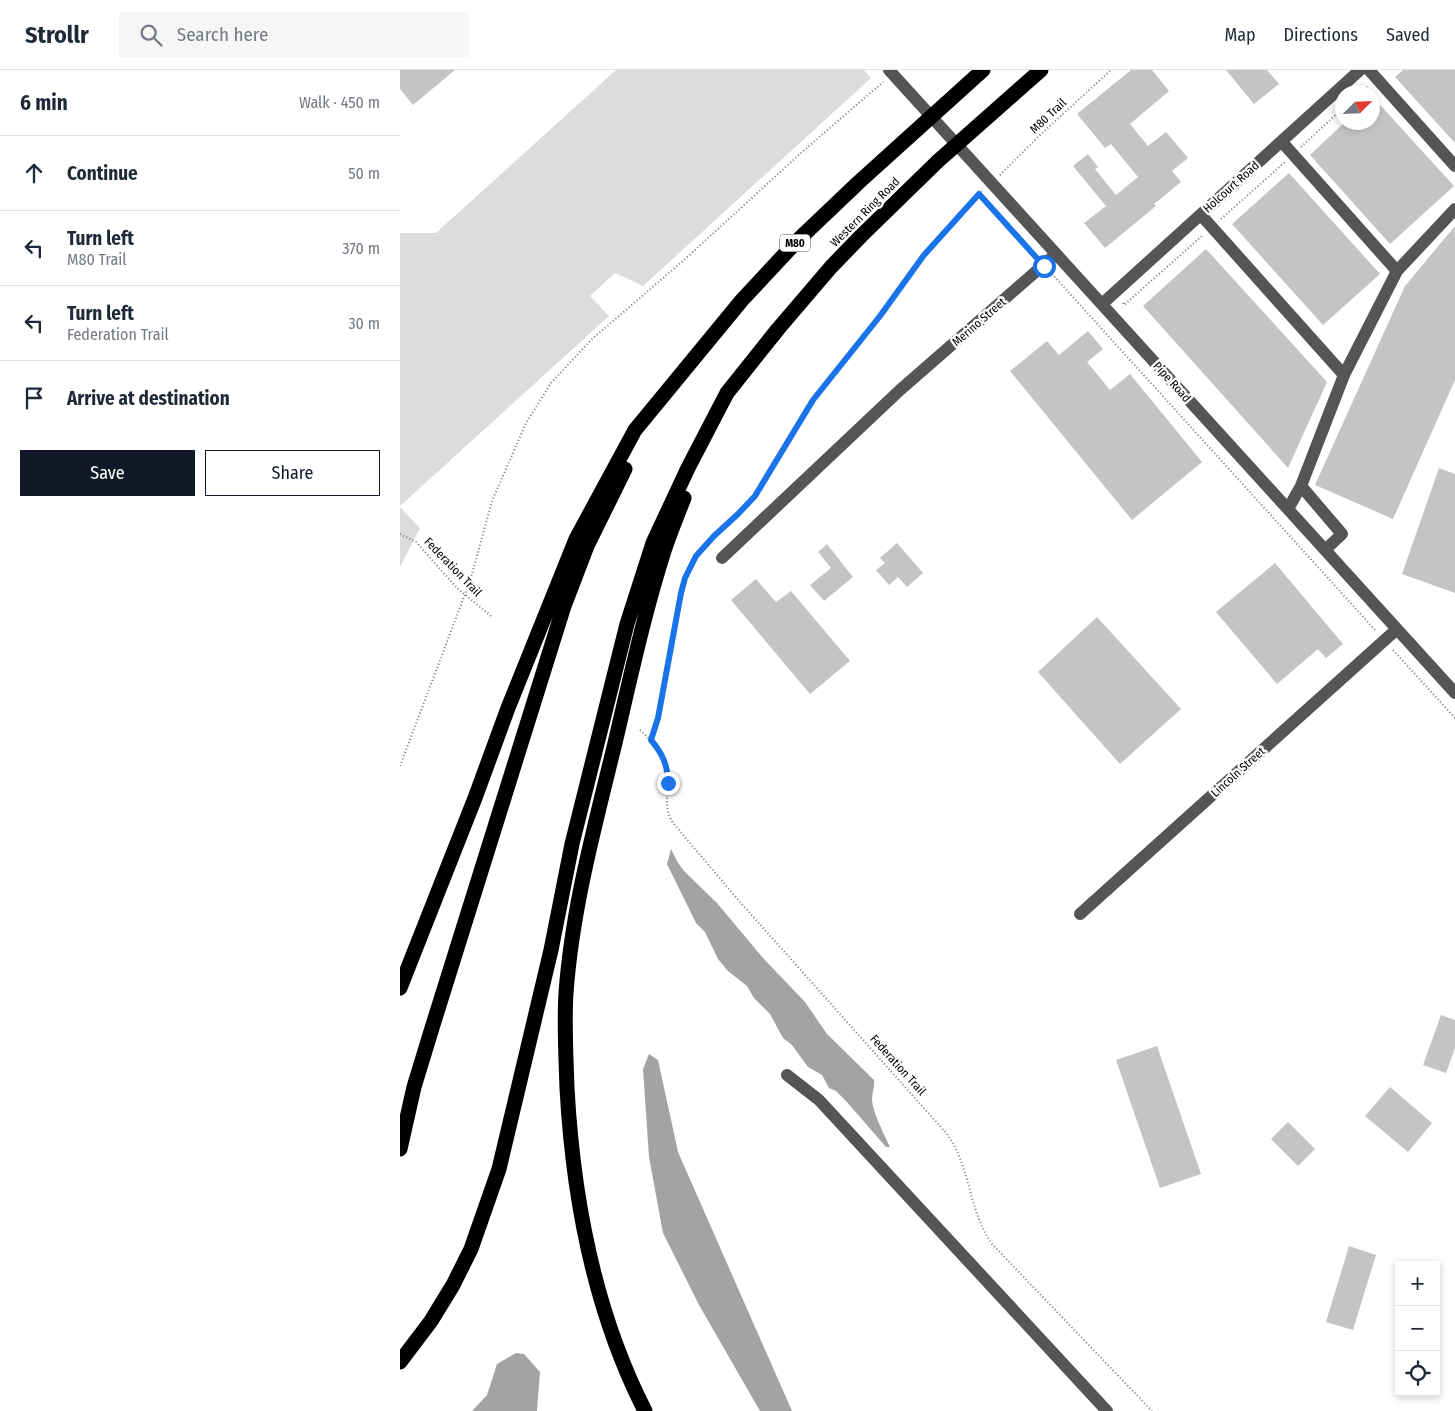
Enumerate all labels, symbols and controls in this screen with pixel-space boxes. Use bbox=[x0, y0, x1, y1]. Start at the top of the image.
search box bbox=[119, 12, 469, 57]
text: Strollr bbox=[25, 21, 89, 49]
icon: search bbox=[137, 21, 165, 49]
text: Search here bbox=[177, 23, 268, 46]
text: Map bbox=[1224, 24, 1256, 46]
text: Directions bbox=[1284, 24, 1358, 46]
text: Saved bbox=[1386, 24, 1430, 46]
north arrow bbox=[1335, 85, 1380, 130]
text: 6 min bbox=[20, 90, 68, 116]
text: Walk · 450 m bbox=[299, 93, 380, 112]
street label: M80 Trail bbox=[1027, 96, 1069, 136]
street label: Holcourt Road bbox=[1200, 158, 1262, 216]
icon: ahead bbox=[20, 159, 48, 187]
text: Continue bbox=[67, 162, 138, 185]
text: 50 m bbox=[348, 164, 380, 183]
street label: Western Ring Road bbox=[827, 174, 903, 250]
text: Turn left bbox=[67, 227, 134, 250]
icon: left bbox=[20, 234, 48, 262]
road number: M80 bbox=[780, 234, 810, 252]
text: 370 m bbox=[342, 239, 380, 258]
text: M80 Trail bbox=[67, 250, 127, 269]
route start bbox=[1033, 255, 1056, 278]
street label: Merino Street bbox=[949, 295, 1009, 349]
text: Turn left bbox=[67, 302, 134, 325]
icon: left bbox=[20, 309, 48, 337]
text: 30 m bbox=[348, 314, 380, 333]
text: Federation Trail bbox=[67, 325, 169, 344]
street label: Pipe Road bbox=[1150, 359, 1194, 405]
icon: arrive bbox=[20, 384, 48, 412]
text: Arrive at destination bbox=[67, 387, 230, 410]
button: Save bbox=[20, 450, 195, 496]
button: Share bbox=[205, 450, 380, 496]
street label: Federation Trail bbox=[421, 535, 485, 599]
street label: Lincoln Street bbox=[1208, 744, 1268, 800]
route end bbox=[657, 772, 680, 795]
street label: Federation Trail bbox=[867, 1032, 929, 1098]
map controls bbox=[1395, 1261, 1440, 1396]
button: + bbox=[1395, 1261, 1440, 1306]
button: − bbox=[1395, 1306, 1440, 1351]
button: locate bbox=[1395, 1351, 1440, 1396]

